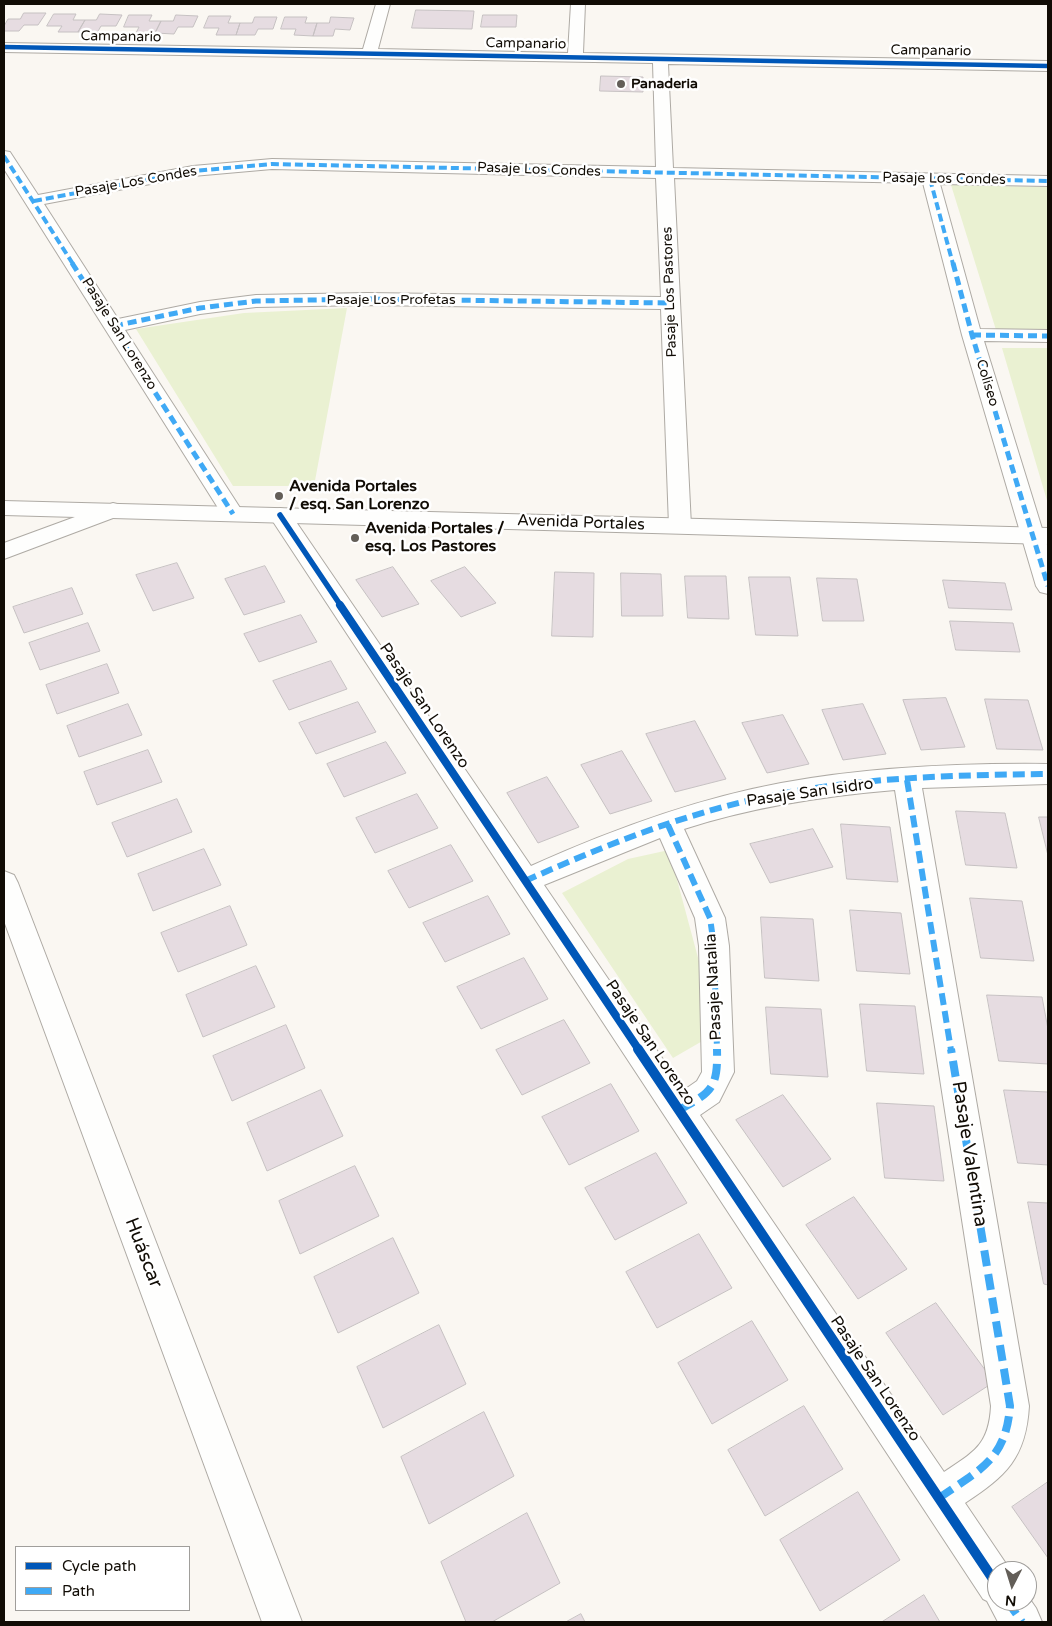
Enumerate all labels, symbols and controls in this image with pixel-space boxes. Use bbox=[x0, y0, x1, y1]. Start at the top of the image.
street label: Campanario bbox=[80, 28, 162, 46]
street label: Campanario bbox=[485, 35, 567, 53]
street label: Campanario bbox=[890, 42, 972, 60]
place label: Panaderia bbox=[631, 76, 698, 92]
marker: Panaderia bbox=[615, 78, 627, 90]
street label: Pasaje Los Condes bbox=[477, 159, 601, 181]
street label: Pasaje Los Condes bbox=[74, 163, 198, 201]
street label: Pasaje Los Condes bbox=[882, 170, 1006, 188]
street label: Pasaje Los Pastores bbox=[659, 226, 681, 358]
street label: Pasaje San Lorenzo bbox=[78, 275, 160, 393]
street label: Pasaje Los Profetas bbox=[326, 292, 456, 308]
street label: Coliseo bbox=[972, 358, 1002, 408]
place label: Avenida Portales / esq. San Lorenzo bbox=[289, 477, 429, 515]
marker: Avenida Portales / esq. San Lorenzo bbox=[273, 490, 285, 502]
street label: Avenida Portales bbox=[517, 511, 645, 535]
place label: Avenida Portales / esq. Los Pastores bbox=[365, 519, 504, 557]
marker: Avenida Portales / esq. Los Pastores bbox=[349, 532, 361, 544]
street label: Pasaje San Lorenzo bbox=[375, 640, 473, 772]
street label: Pasaje San Isidro bbox=[745, 775, 875, 811]
street label: Pasaje Natalia bbox=[702, 933, 726, 1041]
street label: Pasaje San Lorenzo bbox=[601, 977, 699, 1109]
street label: Pasaje Valentina bbox=[946, 1080, 992, 1228]
street label: Huáscar bbox=[119, 1215, 167, 1291]
street label: Pasaje San Lorenzo bbox=[826, 1313, 924, 1445]
legend bbox=[15, 1546, 190, 1611]
text: Cycle path bbox=[62, 1557, 136, 1575]
north arrow bbox=[987, 1561, 1037, 1611]
text: Path bbox=[62, 1582, 95, 1600]
text: N bbox=[1004, 1591, 1017, 1609]

